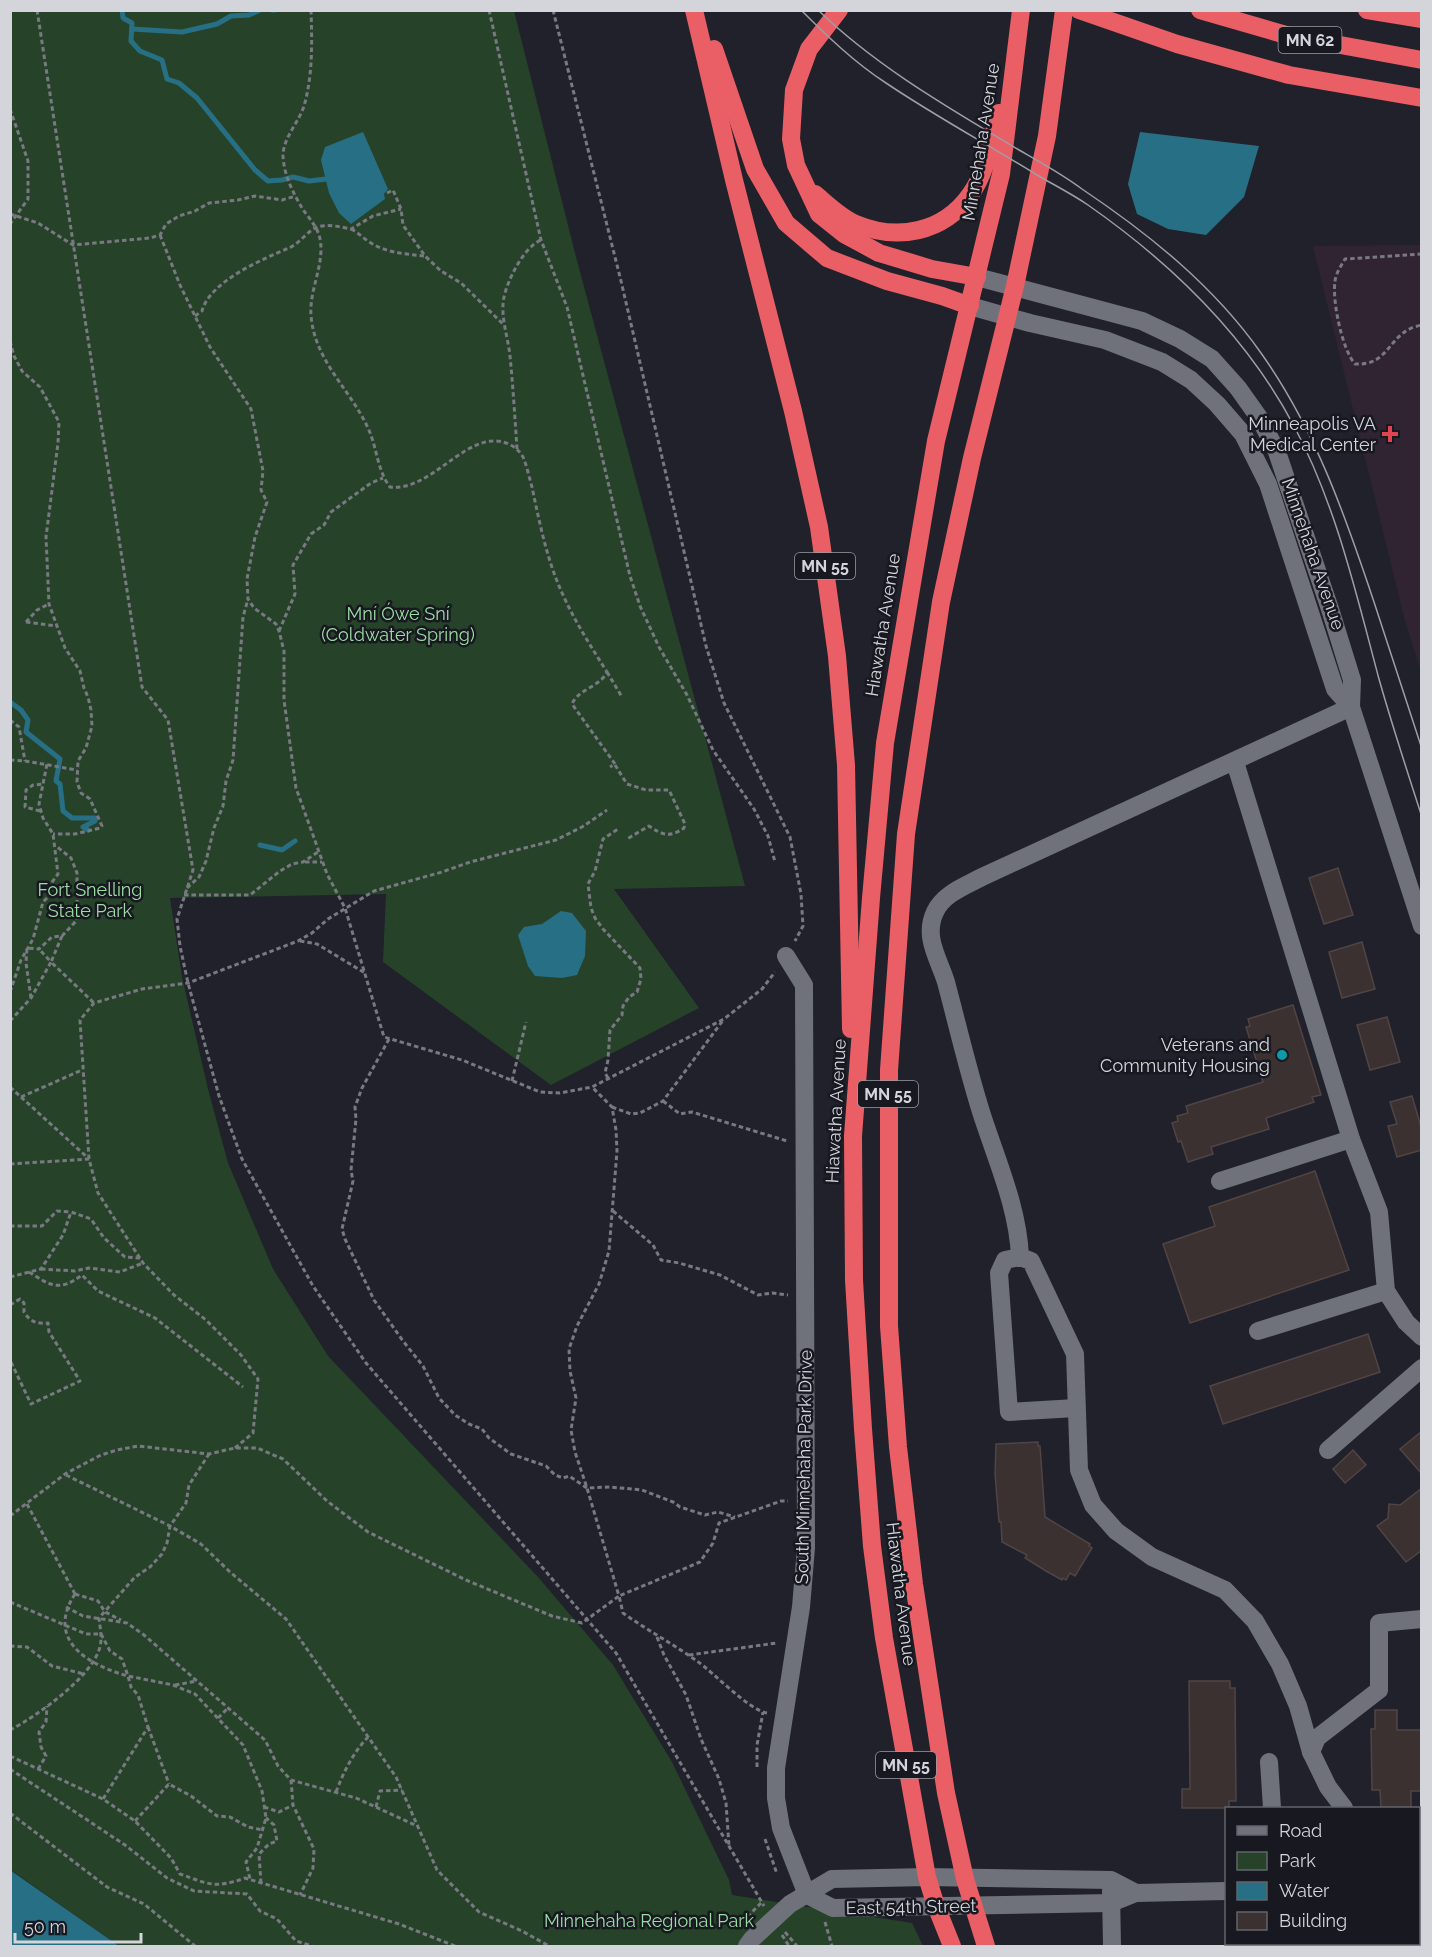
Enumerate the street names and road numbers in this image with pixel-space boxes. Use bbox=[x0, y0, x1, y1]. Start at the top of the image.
road number: MN 62 bbox=[1278, 27, 1342, 53]
street label: Minnehaha Avenue bbox=[958, 61, 1003, 222]
street label: Minnehaha Avenue bbox=[1278, 475, 1349, 633]
street label: Hiawatha Avenue bbox=[861, 552, 904, 698]
road number: MN 55 bbox=[795, 553, 855, 579]
street label: Hiawatha Avenue bbox=[821, 1038, 850, 1184]
road number: MN 55 bbox=[858, 1081, 918, 1107]
street label: South Minnehaha Park Drive bbox=[791, 1349, 816, 1584]
street label: Hiawatha Avenue bbox=[882, 1521, 921, 1667]
road number: MN 55 bbox=[876, 1752, 936, 1778]
street label: East 54th Street bbox=[845, 1895, 977, 1918]

